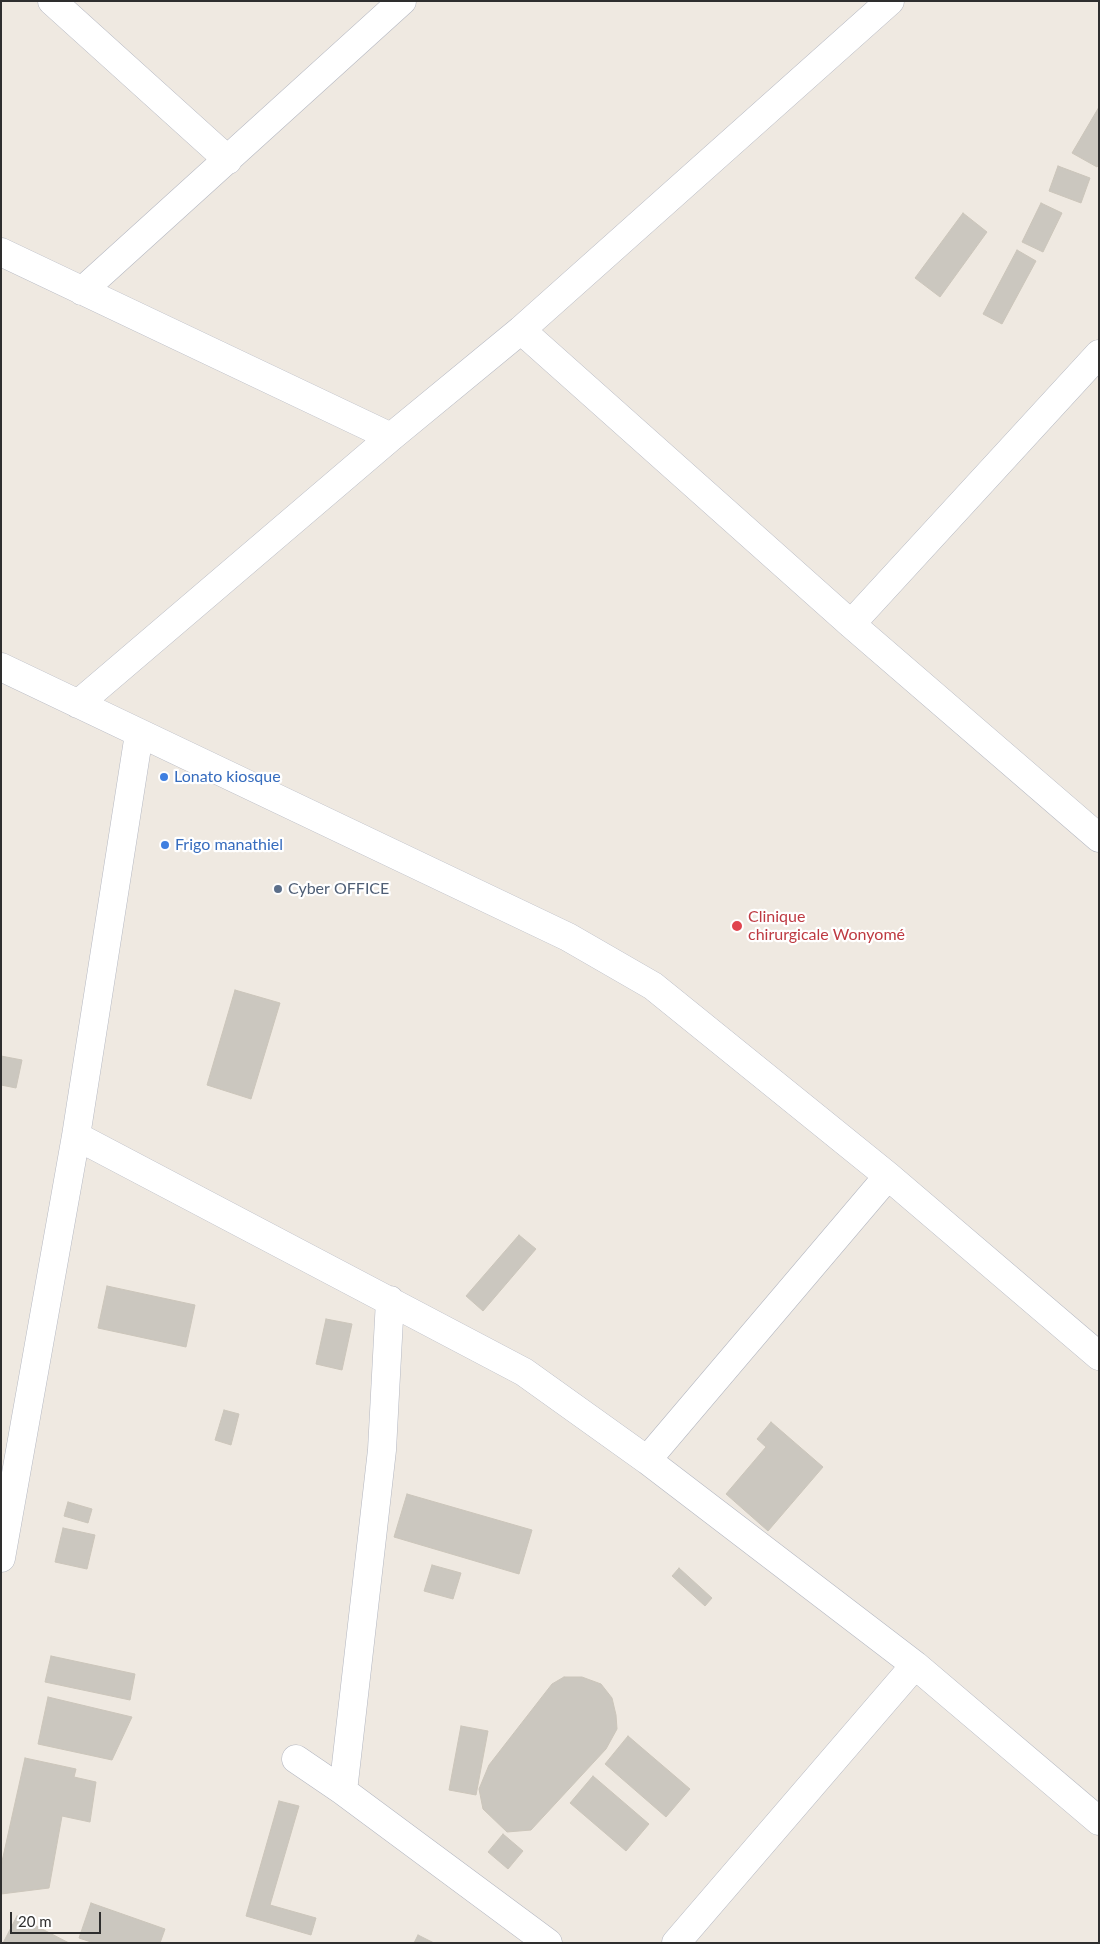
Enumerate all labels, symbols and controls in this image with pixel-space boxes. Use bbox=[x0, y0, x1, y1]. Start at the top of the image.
place label: Lonato kiosque bbox=[174, 767, 281, 787]
marker: Lonato kiosque bbox=[158, 771, 170, 783]
place label: Frigo manathiel bbox=[175, 835, 283, 855]
marker: Frigo manathiel bbox=[159, 839, 171, 851]
place label: Cyber OFFICE bbox=[288, 879, 389, 899]
marker: Cyber OFFICE bbox=[272, 883, 284, 895]
place label: Clinique chirurgicale Wonyomé bbox=[748, 907, 905, 945]
marker: Clinique chirurgicale Wonyomé bbox=[730, 919, 744, 933]
scale bar bbox=[12, 1902, 104, 1934]
text: 20 m bbox=[18, 1912, 52, 1930]

